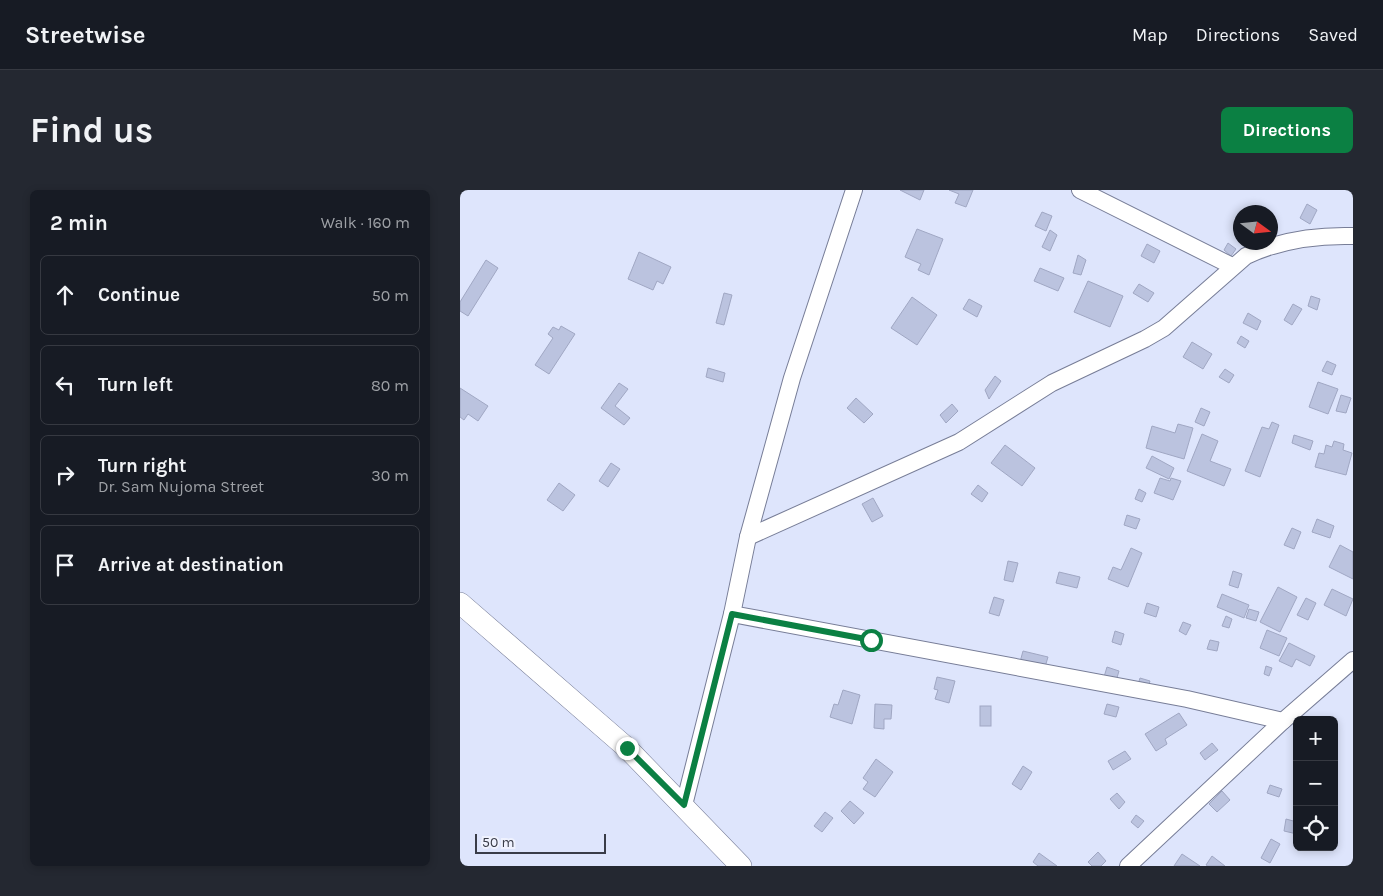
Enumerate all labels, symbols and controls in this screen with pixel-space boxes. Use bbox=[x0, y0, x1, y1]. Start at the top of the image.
text: Streetwise bbox=[25, 21, 146, 49]
text: Map bbox=[1132, 24, 1168, 46]
text: Directions bbox=[1196, 24, 1280, 46]
text: Saved bbox=[1308, 24, 1358, 46]
button: Directions bbox=[1221, 107, 1353, 153]
text: Find us bbox=[30, 110, 153, 151]
north arrow bbox=[1233, 205, 1278, 250]
text: 2 min bbox=[50, 211, 108, 235]
text: Walk · 160 m bbox=[321, 213, 410, 232]
icon: ahead bbox=[51, 281, 79, 309]
text: Continue bbox=[98, 284, 180, 306]
text: 50 m bbox=[372, 286, 409, 305]
icon: left bbox=[51, 371, 79, 399]
text: Turn left bbox=[98, 374, 173, 396]
text: 80 m bbox=[371, 376, 409, 395]
text: Turn right bbox=[98, 455, 187, 477]
icon: right bbox=[51, 461, 79, 489]
text: 30 m bbox=[371, 466, 409, 485]
text: Dr. Sam Nujoma Street bbox=[98, 477, 264, 496]
icon: arrive bbox=[51, 551, 79, 579]
text: Arrive at destination bbox=[98, 554, 284, 576]
route start bbox=[860, 629, 883, 652]
map controls bbox=[1293, 716, 1338, 851]
button: + bbox=[1293, 716, 1338, 761]
route end bbox=[616, 737, 639, 760]
button: − bbox=[1293, 761, 1338, 806]
button: locate bbox=[1293, 806, 1338, 851]
scale bar bbox=[475, 831, 606, 854]
text: 50 m bbox=[482, 834, 515, 851]

